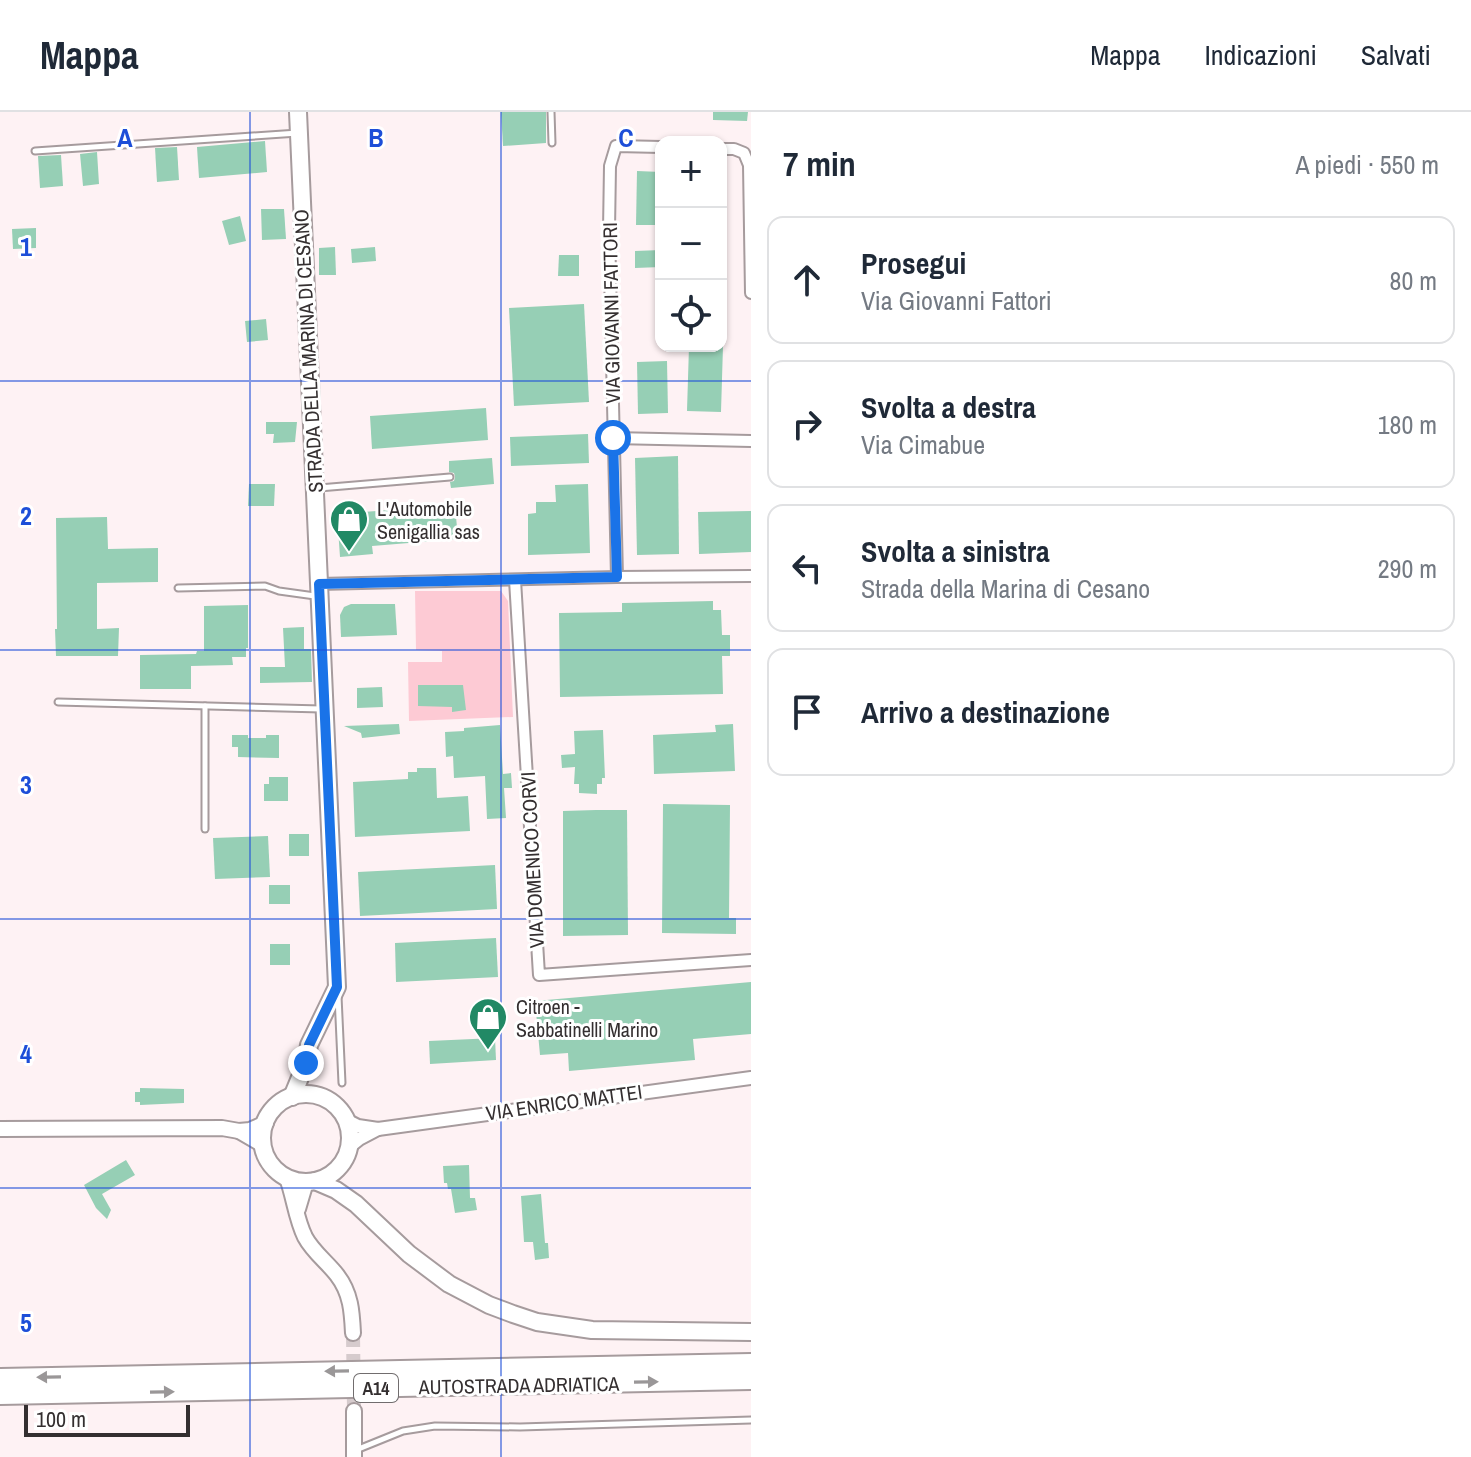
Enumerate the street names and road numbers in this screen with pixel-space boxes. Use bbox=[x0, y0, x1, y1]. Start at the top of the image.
street label: STRADA DELLA MARINA DI CESANO bbox=[287, 209, 329, 493]
street label: VIA GIOVANNI FATTORI bbox=[596, 222, 626, 404]
street label: VIA DOMENICO CORVI bbox=[514, 771, 550, 949]
street label: VIA ENRICO MATTEI bbox=[484, 1078, 644, 1126]
street label: AUTOSTRADA ADRIATICA bbox=[417, 1370, 620, 1400]
road number: A14 bbox=[354, 1374, 398, 1402]

